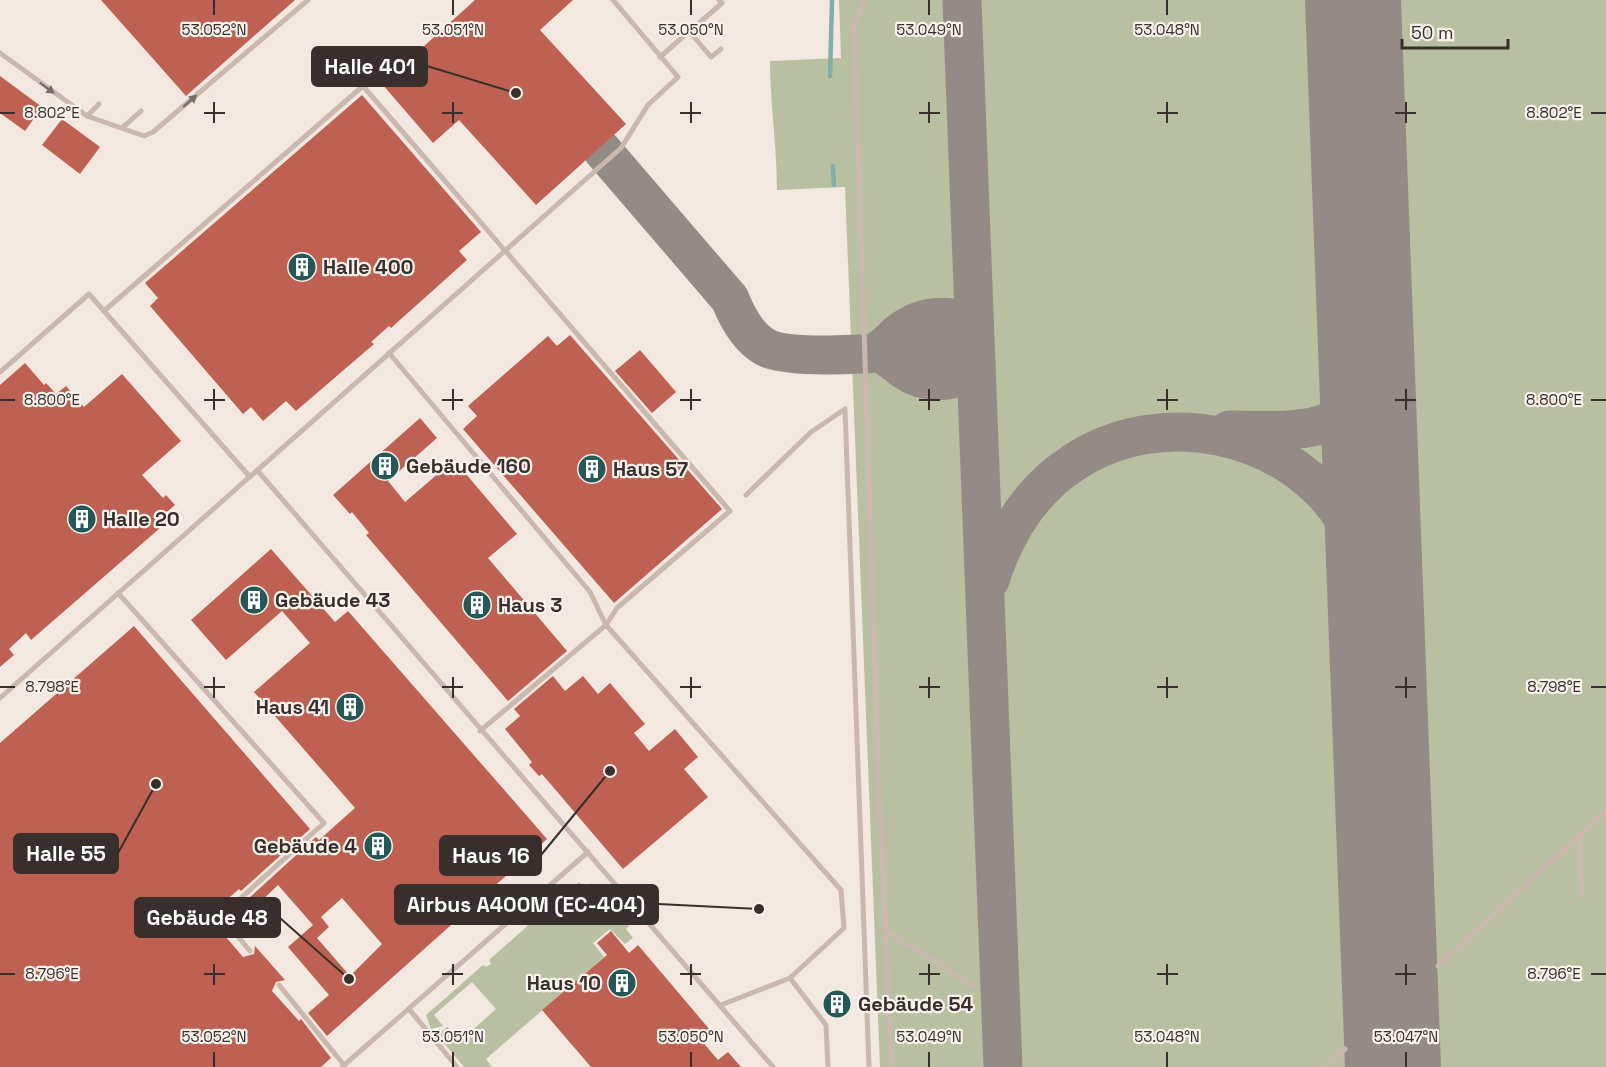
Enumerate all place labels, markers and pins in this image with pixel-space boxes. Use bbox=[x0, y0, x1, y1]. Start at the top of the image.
callout: Halle 401 bbox=[312, 47, 427, 86]
building icon: Halle 400 bbox=[286, 251, 318, 283]
place label: Halle 400 bbox=[323, 254, 414, 280]
building icon: Gebäude 160 bbox=[369, 450, 401, 482]
place label: Gebäude 160 bbox=[406, 453, 531, 479]
building icon: Haus 57 bbox=[576, 453, 608, 485]
place label: Haus 57 bbox=[613, 456, 688, 482]
building icon: Halle 20 bbox=[66, 503, 98, 535]
place label: Halle 20 bbox=[103, 506, 180, 532]
building icon: Gebäude 43 bbox=[238, 584, 270, 616]
place label: Gebäude 43 bbox=[275, 587, 390, 613]
building icon: Haus 3 bbox=[461, 589, 493, 621]
place label: Haus 3 bbox=[498, 592, 562, 618]
building icon: Haus 41 bbox=[334, 691, 366, 723]
place label: Haus 41 bbox=[256, 694, 329, 720]
building icon: Gebäude 4 bbox=[362, 830, 394, 862]
place label: Gebäude 4 bbox=[254, 833, 357, 859]
callout: Halle 55 bbox=[14, 834, 118, 873]
callout: Haus 16 bbox=[440, 836, 541, 875]
callout: Airbus A400M (EC-404) bbox=[395, 885, 658, 924]
callout: Gebäude 48 bbox=[135, 898, 280, 937]
building icon: Haus 10 bbox=[606, 967, 638, 999]
place label: Haus 10 bbox=[527, 970, 601, 996]
building icon: Gebäude 54 bbox=[821, 988, 853, 1020]
place label: Gebäude 54 bbox=[858, 991, 974, 1017]

